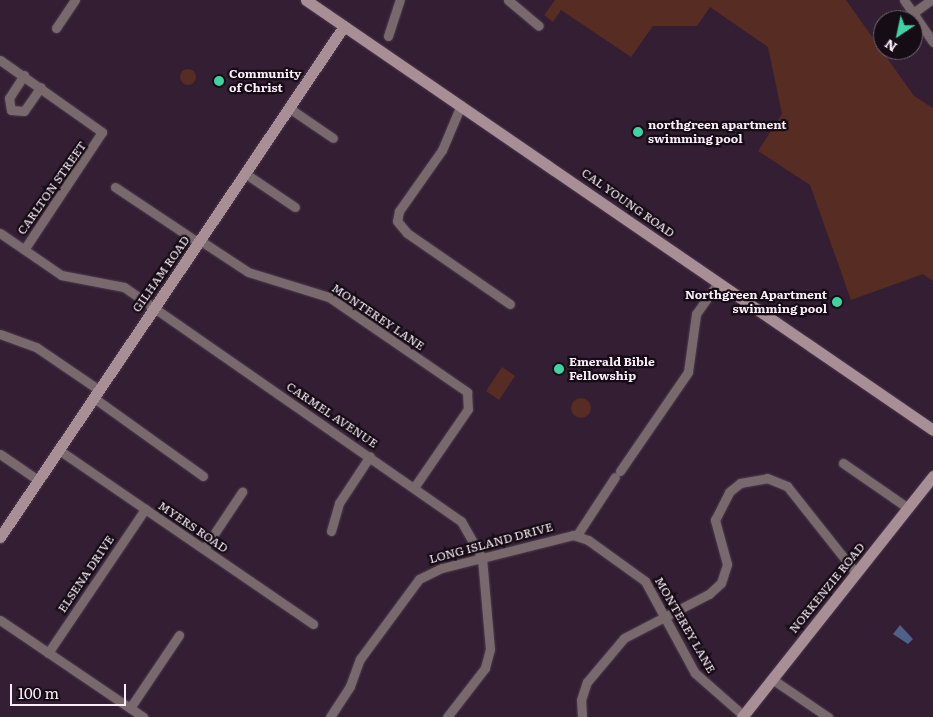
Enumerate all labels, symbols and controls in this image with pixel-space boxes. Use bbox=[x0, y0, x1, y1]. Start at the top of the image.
north arrow bbox=[873, 10, 923, 60]
text: N bbox=[880, 35, 901, 58]
place label: Community of Christ bbox=[229, 67, 301, 95]
marker: Community of Christ bbox=[213, 75, 225, 87]
place label: northgreen apartment swimming pool bbox=[648, 118, 786, 146]
marker: northgreen apartment swimming pool bbox=[632, 126, 644, 138]
street label: CARLTON STREET bbox=[14, 139, 90, 237]
street label: CAL YOUNG ROAD bbox=[579, 166, 677, 240]
street label: GILHAM ROAD bbox=[129, 233, 193, 315]
street label: MONTEREY LANE bbox=[329, 281, 427, 353]
place label: Northgreen Apartment swimming pool bbox=[685, 288, 827, 316]
marker: Northgreen Apartment swimming pool bbox=[831, 296, 843, 308]
place label: Emerald Bible Fellowship bbox=[569, 355, 655, 383]
marker: Emerald Bible Fellowship bbox=[553, 363, 565, 375]
street label: CARMEL AVENUE bbox=[284, 379, 380, 451]
street label: MYERS ROAD bbox=[155, 498, 231, 556]
street label: LONG ISLAND DRIVE bbox=[428, 520, 554, 566]
street label: ELSENA DRIVE bbox=[55, 533, 117, 615]
street label: NORKENZIE ROAD bbox=[786, 540, 868, 636]
street label: MONTEREY LANE bbox=[652, 574, 718, 676]
scale bar bbox=[12, 674, 129, 706]
text: 100 m bbox=[18, 681, 59, 704]

